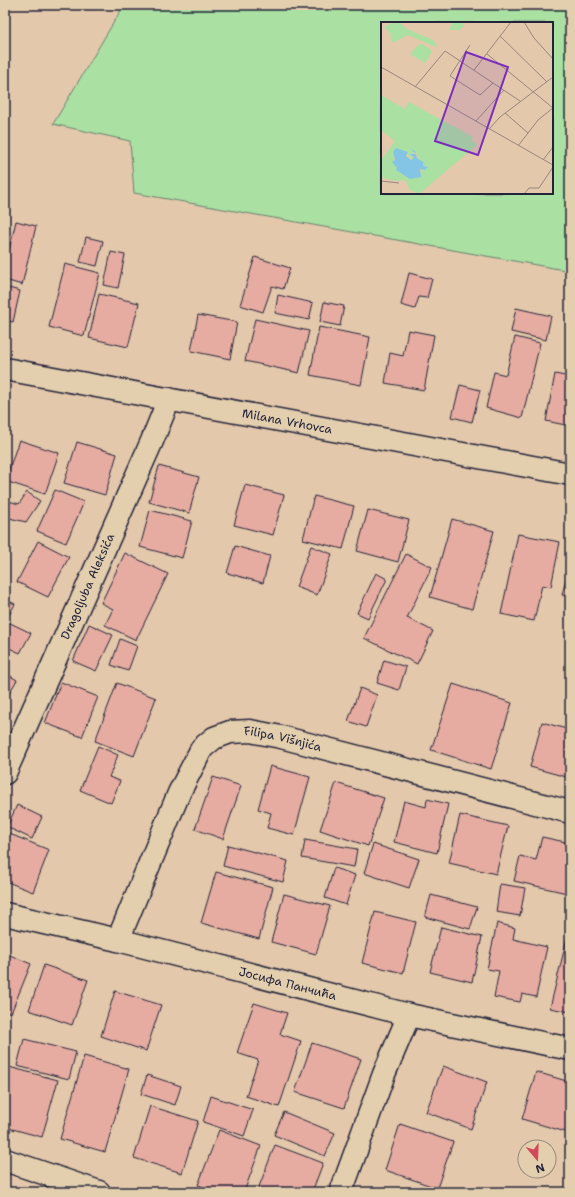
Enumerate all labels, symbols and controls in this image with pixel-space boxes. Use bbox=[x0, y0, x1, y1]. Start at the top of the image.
inset map bbox=[381, 22, 553, 194]
street label: Milana Vrhovca bbox=[241, 405, 334, 438]
street label: Dragoljuba Aleksića bbox=[57, 530, 118, 642]
street label: Filipa Višnjića bbox=[244, 723, 324, 755]
street label: Јосифа Панчића bbox=[237, 963, 339, 1004]
north arrow bbox=[517, 1139, 557, 1179]
text: N bbox=[533, 1159, 547, 1177]

